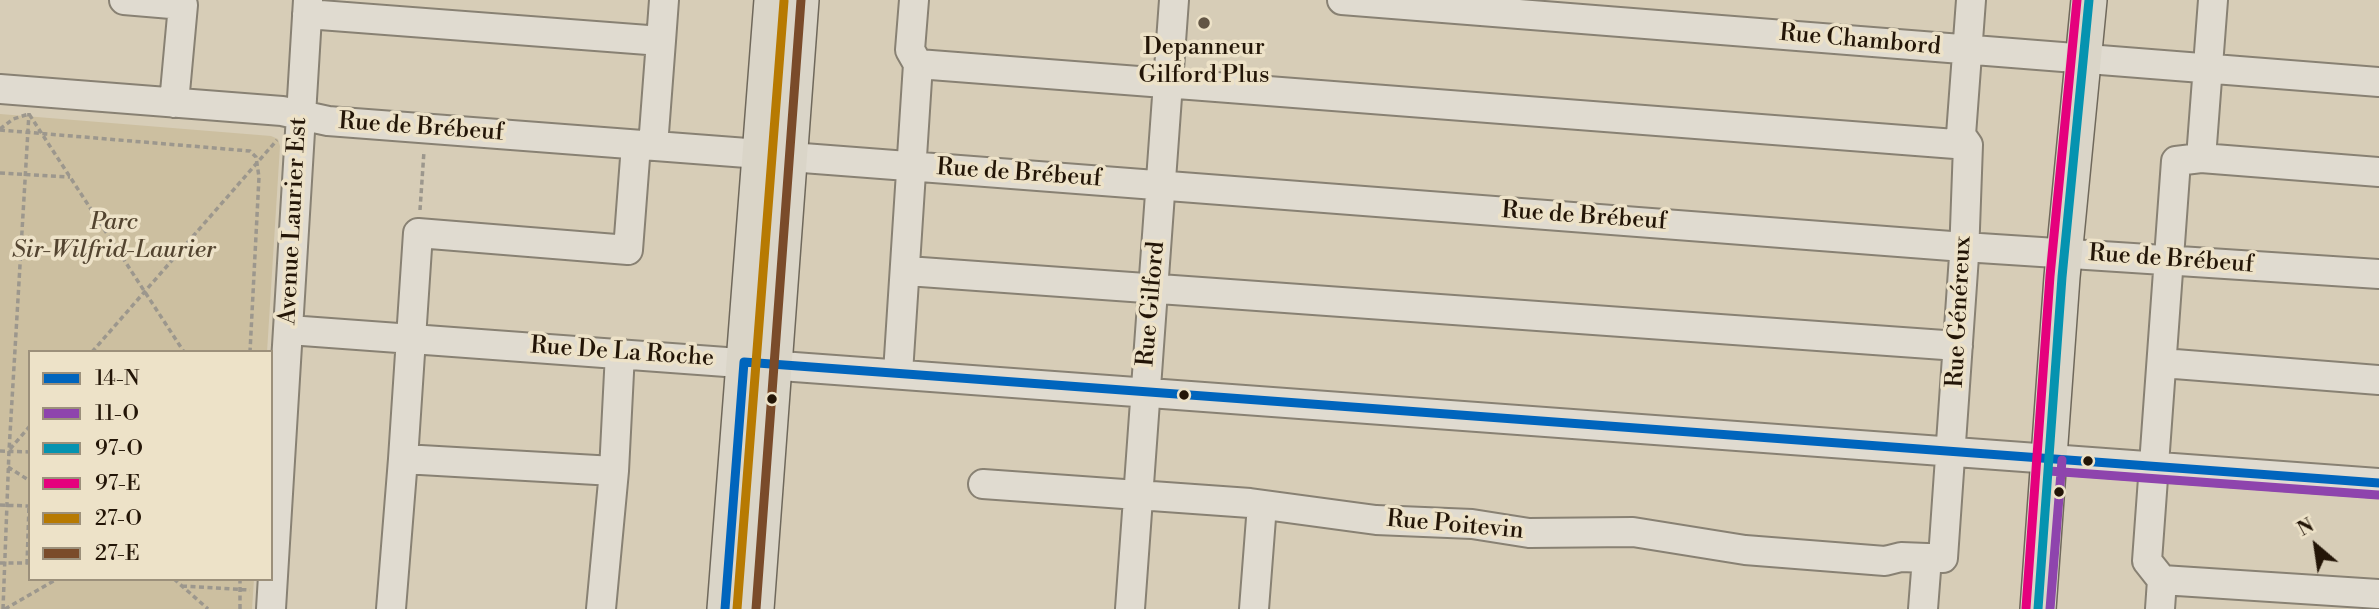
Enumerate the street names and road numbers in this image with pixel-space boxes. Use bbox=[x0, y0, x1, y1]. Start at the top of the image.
street label: Rue Chambord bbox=[1778, 20, 1942, 62]
street label: Rue de Brébeuf bbox=[338, 108, 504, 148]
street label: Avenue Laurier Est bbox=[274, 117, 314, 325]
street label: Rue de Brébeuf bbox=[936, 154, 1102, 194]
street label: Rue de Brébeuf bbox=[1501, 197, 1667, 237]
street label: Rue Généreux bbox=[1942, 236, 1978, 388]
street label: Rue Gilford bbox=[1132, 240, 1172, 368]
street label: Rue de Brébeuf bbox=[2088, 240, 2254, 280]
street label: Rue De La Roche bbox=[529, 332, 715, 374]
street label: Rue Poitevin bbox=[1385, 506, 1525, 546]

